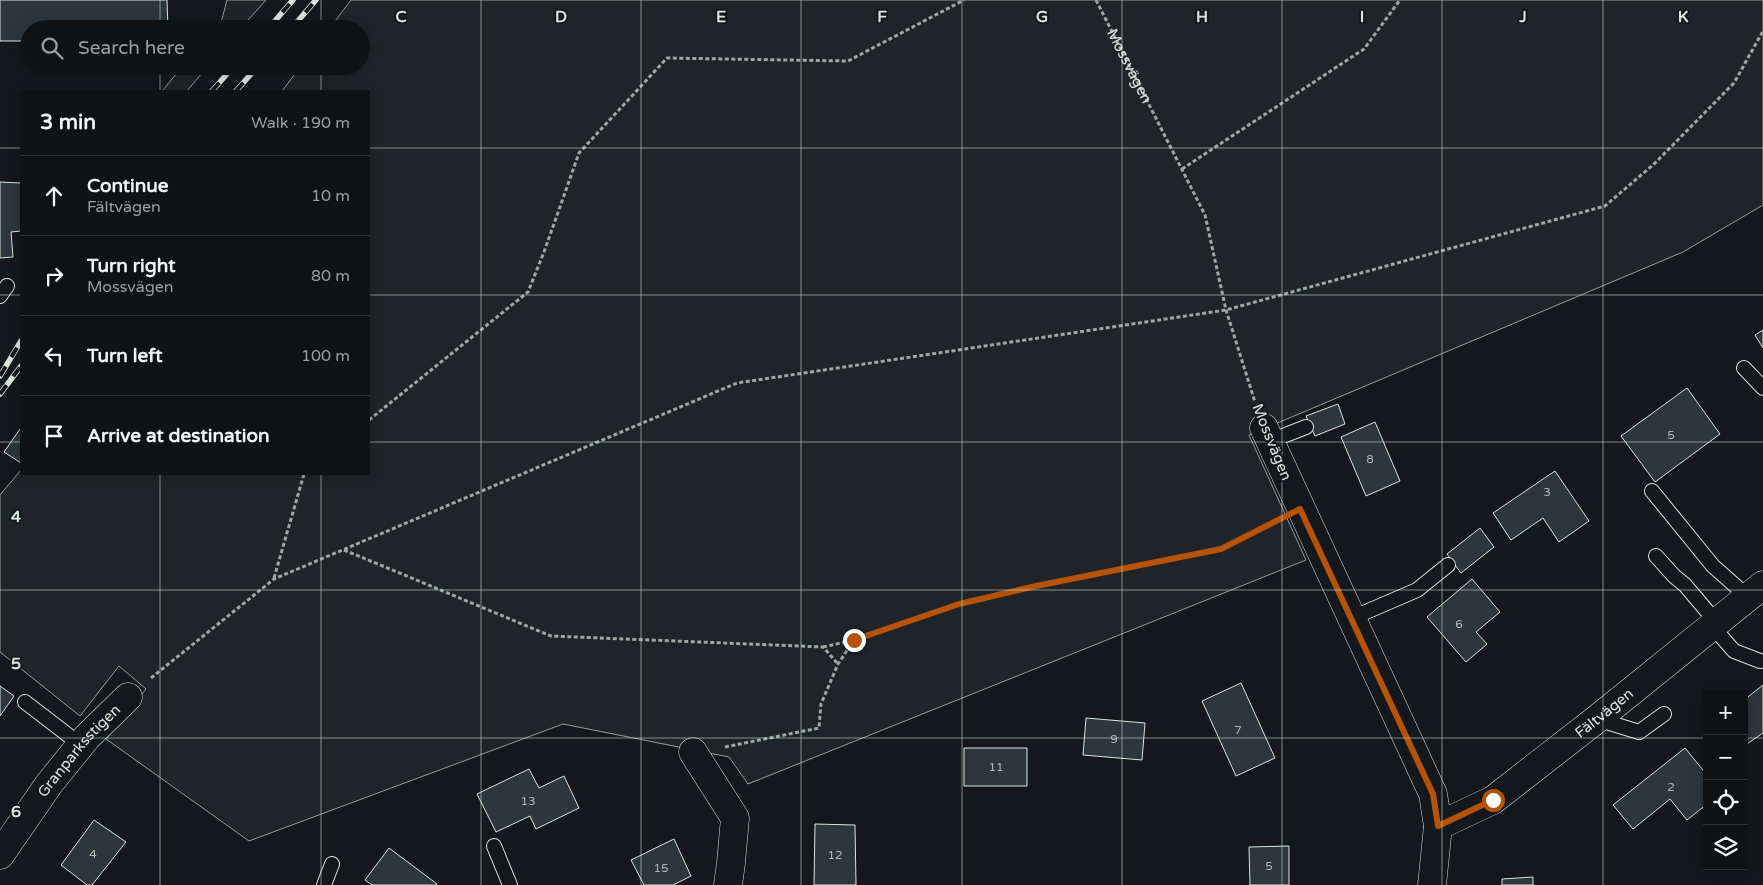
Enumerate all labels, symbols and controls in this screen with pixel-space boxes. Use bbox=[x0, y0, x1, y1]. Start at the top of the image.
text: C bbox=[395, 7, 407, 27]
text: D bbox=[555, 7, 567, 27]
text: E bbox=[716, 7, 726, 27]
text: F bbox=[877, 7, 887, 27]
text: G bbox=[1036, 7, 1048, 27]
text: H bbox=[1196, 7, 1208, 27]
text: I bbox=[1360, 7, 1364, 27]
text: J bbox=[1518, 7, 1527, 27]
text: K bbox=[1678, 7, 1689, 27]
search box bbox=[20, 20, 370, 75]
street label: Mossvägen bbox=[1103, 26, 1156, 106]
icon: search bbox=[38, 34, 66, 62]
text: Search here bbox=[78, 37, 185, 59]
text: 3 min bbox=[40, 110, 96, 135]
text: Walk · 190 m bbox=[251, 113, 350, 133]
text: Continue bbox=[87, 175, 169, 197]
icon: ahead bbox=[40, 182, 68, 210]
text: 10 m bbox=[311, 186, 350, 206]
text: Fältvägen bbox=[87, 197, 161, 217]
text: Turn right bbox=[87, 255, 175, 277]
icon: right bbox=[40, 262, 68, 290]
text: 80 m bbox=[311, 266, 350, 286]
text: Mossvägen bbox=[87, 277, 174, 297]
icon: left bbox=[40, 342, 68, 370]
text: Turn left bbox=[87, 345, 163, 367]
text: 100 m bbox=[301, 346, 350, 366]
street label: Mossvägen bbox=[1248, 401, 1296, 483]
icon: arrive bbox=[40, 422, 68, 450]
text: Arrive at destination bbox=[87, 425, 270, 447]
house number: 5 bbox=[1667, 428, 1675, 442]
house number: 8 bbox=[1366, 452, 1374, 466]
house number: 3 bbox=[1543, 485, 1551, 499]
text: 4 bbox=[11, 507, 21, 527]
house number: 6 bbox=[1455, 617, 1463, 631]
route end bbox=[843, 629, 866, 652]
text: 5 bbox=[11, 654, 21, 674]
street label: Fältvägen bbox=[1572, 684, 1637, 742]
map controls bbox=[1703, 690, 1748, 870]
button: + bbox=[1703, 690, 1748, 735]
street label: Granparksstigen bbox=[34, 701, 124, 801]
house number: 7 bbox=[1234, 723, 1242, 737]
house number: 9 bbox=[1110, 732, 1118, 746]
button: − bbox=[1703, 735, 1748, 780]
house number: 11 bbox=[988, 760, 1004, 774]
house number: 2 bbox=[1667, 780, 1675, 794]
button: locate bbox=[1703, 780, 1748, 825]
route start bbox=[1482, 789, 1505, 812]
house number: 13 bbox=[520, 794, 536, 808]
text: 6 bbox=[11, 802, 21, 822]
button: layers bbox=[1703, 825, 1748, 870]
house number: 4 bbox=[89, 847, 97, 861]
house number: 12 bbox=[827, 848, 843, 862]
house number: 5 bbox=[1265, 859, 1273, 873]
house number: 15 bbox=[653, 861, 669, 875]

